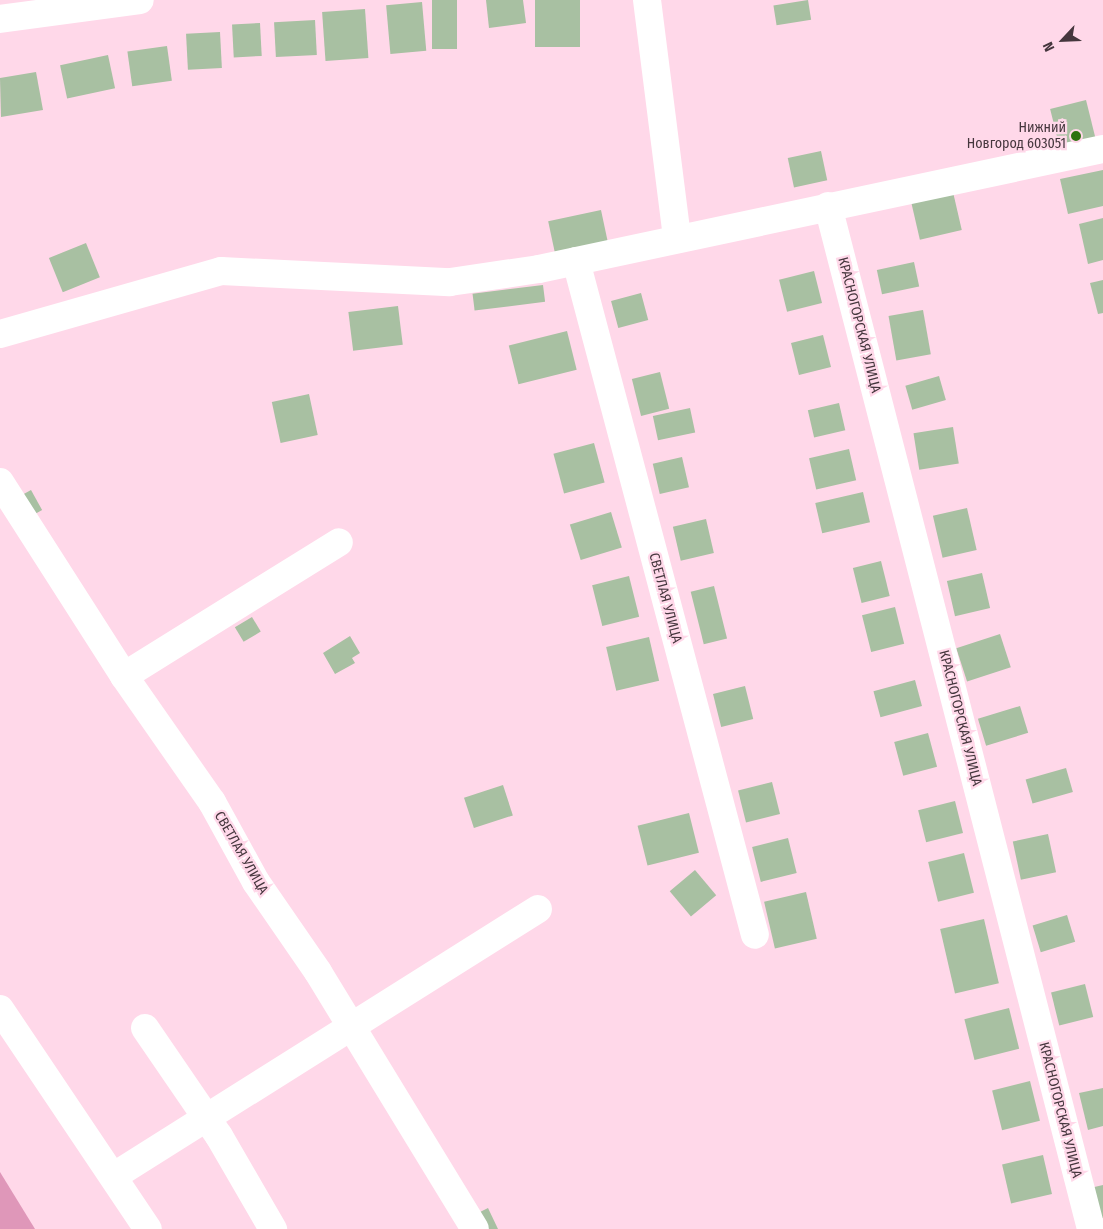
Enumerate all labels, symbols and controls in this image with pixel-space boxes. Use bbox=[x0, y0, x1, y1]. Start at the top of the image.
north arrow bbox=[1038, 15, 1088, 65]
text: N bbox=[1039, 39, 1058, 54]
place label: Нижний Новгород 603051 bbox=[967, 120, 1066, 152]
marker: Нижний Новгород 603051 bbox=[1070, 130, 1082, 142]
street label: КРАСНОГОРСКАЯ УЛИЦА bbox=[834, 255, 884, 395]
street label: СВЕТЛАЯ УЛИЦА bbox=[645, 551, 685, 645]
street label: КРАСНОГОРСКАЯ УЛИЦА bbox=[935, 648, 985, 788]
street label: СВЕТЛАЯ УЛИЦА bbox=[211, 809, 271, 897]
street label: КРАСНОГОРСКАЯ УЛИЦА bbox=[1035, 1040, 1085, 1180]

